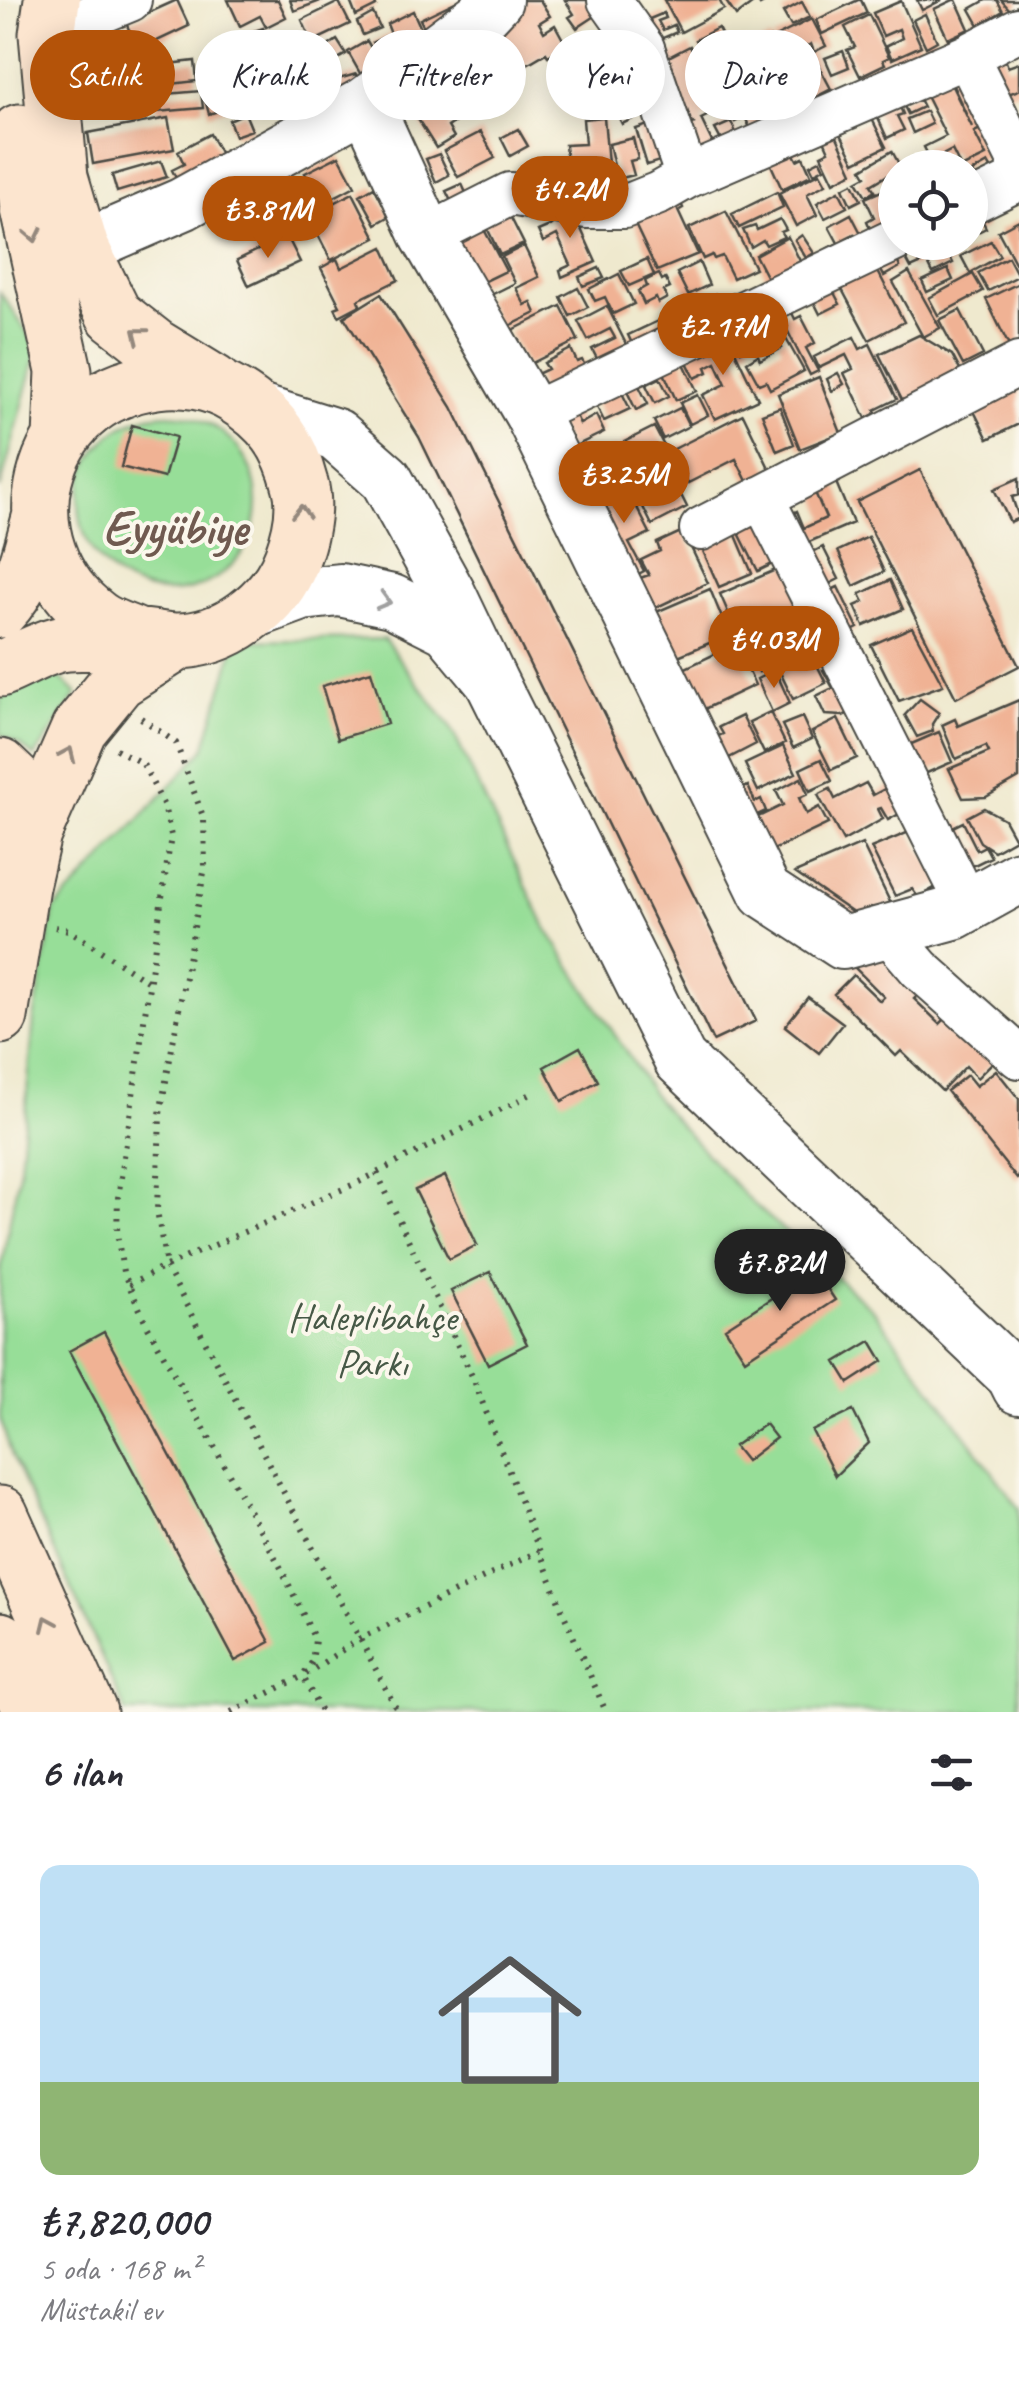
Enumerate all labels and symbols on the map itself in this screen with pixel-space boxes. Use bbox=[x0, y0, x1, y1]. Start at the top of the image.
pin: ₺4.2M bbox=[500, 156, 640, 241]
pin: ₺3.81M bbox=[187, 176, 349, 261]
one-way arrow bbox=[22, 226, 43, 243]
pin: ₺2.17M bbox=[642, 293, 804, 378]
one-way arrow bbox=[132, 329, 150, 346]
pin: ₺3.25M bbox=[543, 441, 705, 526]
district label: Eyyübiye bbox=[103, 496, 251, 559]
one-way arrow bbox=[291, 503, 312, 519]
one-way arrow bbox=[375, 589, 392, 610]
pin: ₺4.03M bbox=[693, 606, 855, 691]
one-way arrow bbox=[56, 746, 76, 764]
pin: ₺7.82M bbox=[699, 1229, 861, 1314]
park label: Haleplibahçe Parkı bbox=[288, 1292, 459, 1388]
one-way arrow bbox=[40, 1615, 60, 1633]

